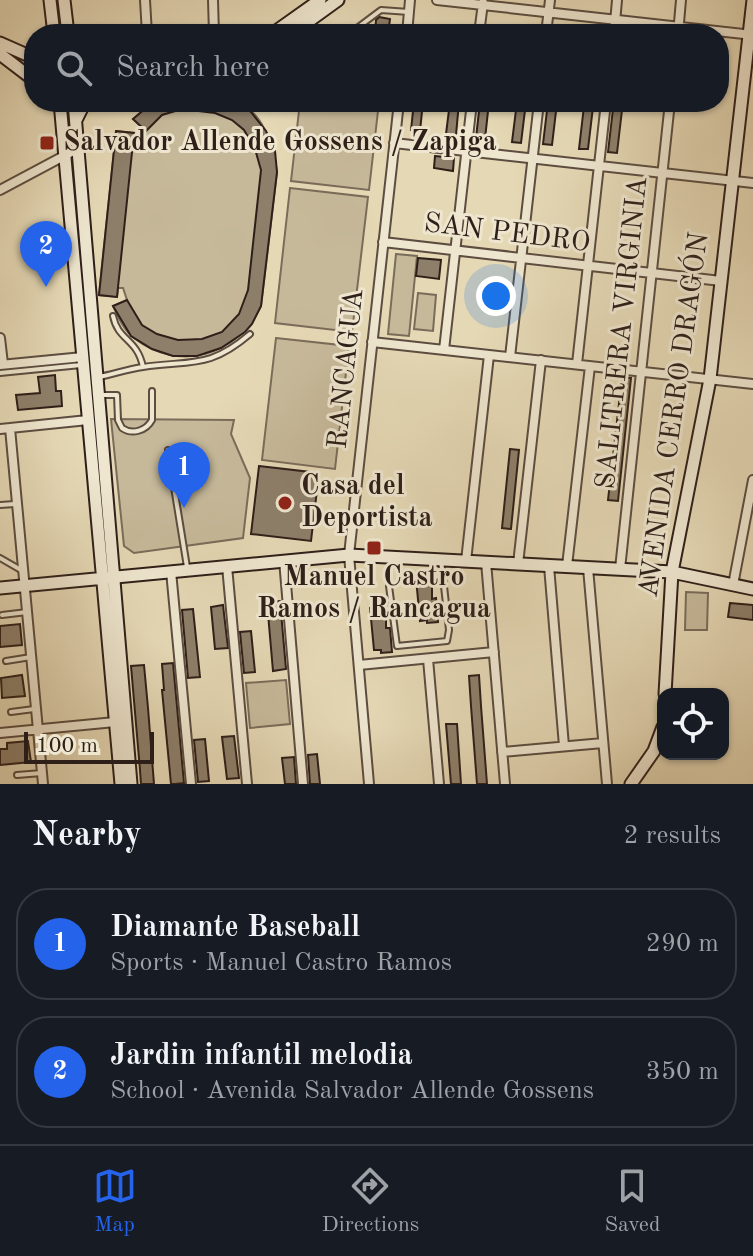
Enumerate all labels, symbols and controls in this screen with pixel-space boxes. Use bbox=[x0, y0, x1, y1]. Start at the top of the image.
search box bbox=[24, 24, 729, 112]
icon: search bbox=[52, 46, 96, 90]
text: Search here bbox=[116, 53, 270, 83]
place label: Salvador Allende Gossens / Zapiga bbox=[63, 129, 497, 157]
marker: Salvador Allende Gossens / Zapiga bbox=[38, 134, 56, 152]
street label: SALITRERA VIRGINIA bbox=[593, 175, 653, 491]
street label: SAN PEDRO bbox=[422, 210, 592, 258]
pin: 2 bbox=[20, 221, 72, 287]
street label: AVENIDA CERRO DRAGÓN bbox=[631, 230, 715, 599]
your location bbox=[476, 276, 516, 316]
street label: RANCAGUA bbox=[325, 287, 369, 451]
pin: 1 bbox=[158, 442, 210, 508]
place label: Casa del Deportista bbox=[301, 473, 433, 533]
marker: Casa del Deportista bbox=[276, 494, 294, 512]
marker: Manuel Castro Ramos / Rancagua bbox=[365, 539, 383, 557]
place label: Manuel Castro Ramos / Rancagua bbox=[257, 564, 491, 624]
map controls bbox=[657, 688, 729, 760]
button: locate bbox=[657, 688, 729, 760]
scale bar bbox=[24, 728, 154, 764]
text: 100 m bbox=[36, 735, 98, 757]
text: Nearby bbox=[32, 819, 142, 853]
text: 2 results bbox=[623, 823, 721, 849]
text: Diamante Baseball bbox=[110, 913, 360, 943]
text: 1 bbox=[52, 931, 68, 957]
text: 290 m bbox=[646, 931, 719, 957]
text: Sports · Manuel Castro Ramos bbox=[110, 950, 452, 976]
text: Jardin infantil melodia bbox=[110, 1041, 413, 1071]
text: 2 bbox=[52, 1059, 68, 1085]
text: 350 m bbox=[646, 1059, 719, 1085]
text: School · Avenida Salvador Allende Gossens bbox=[110, 1078, 594, 1104]
tab: Map bbox=[93, 1164, 137, 1239]
tab: Directions bbox=[322, 1164, 419, 1239]
tab: Saved bbox=[604, 1164, 660, 1239]

